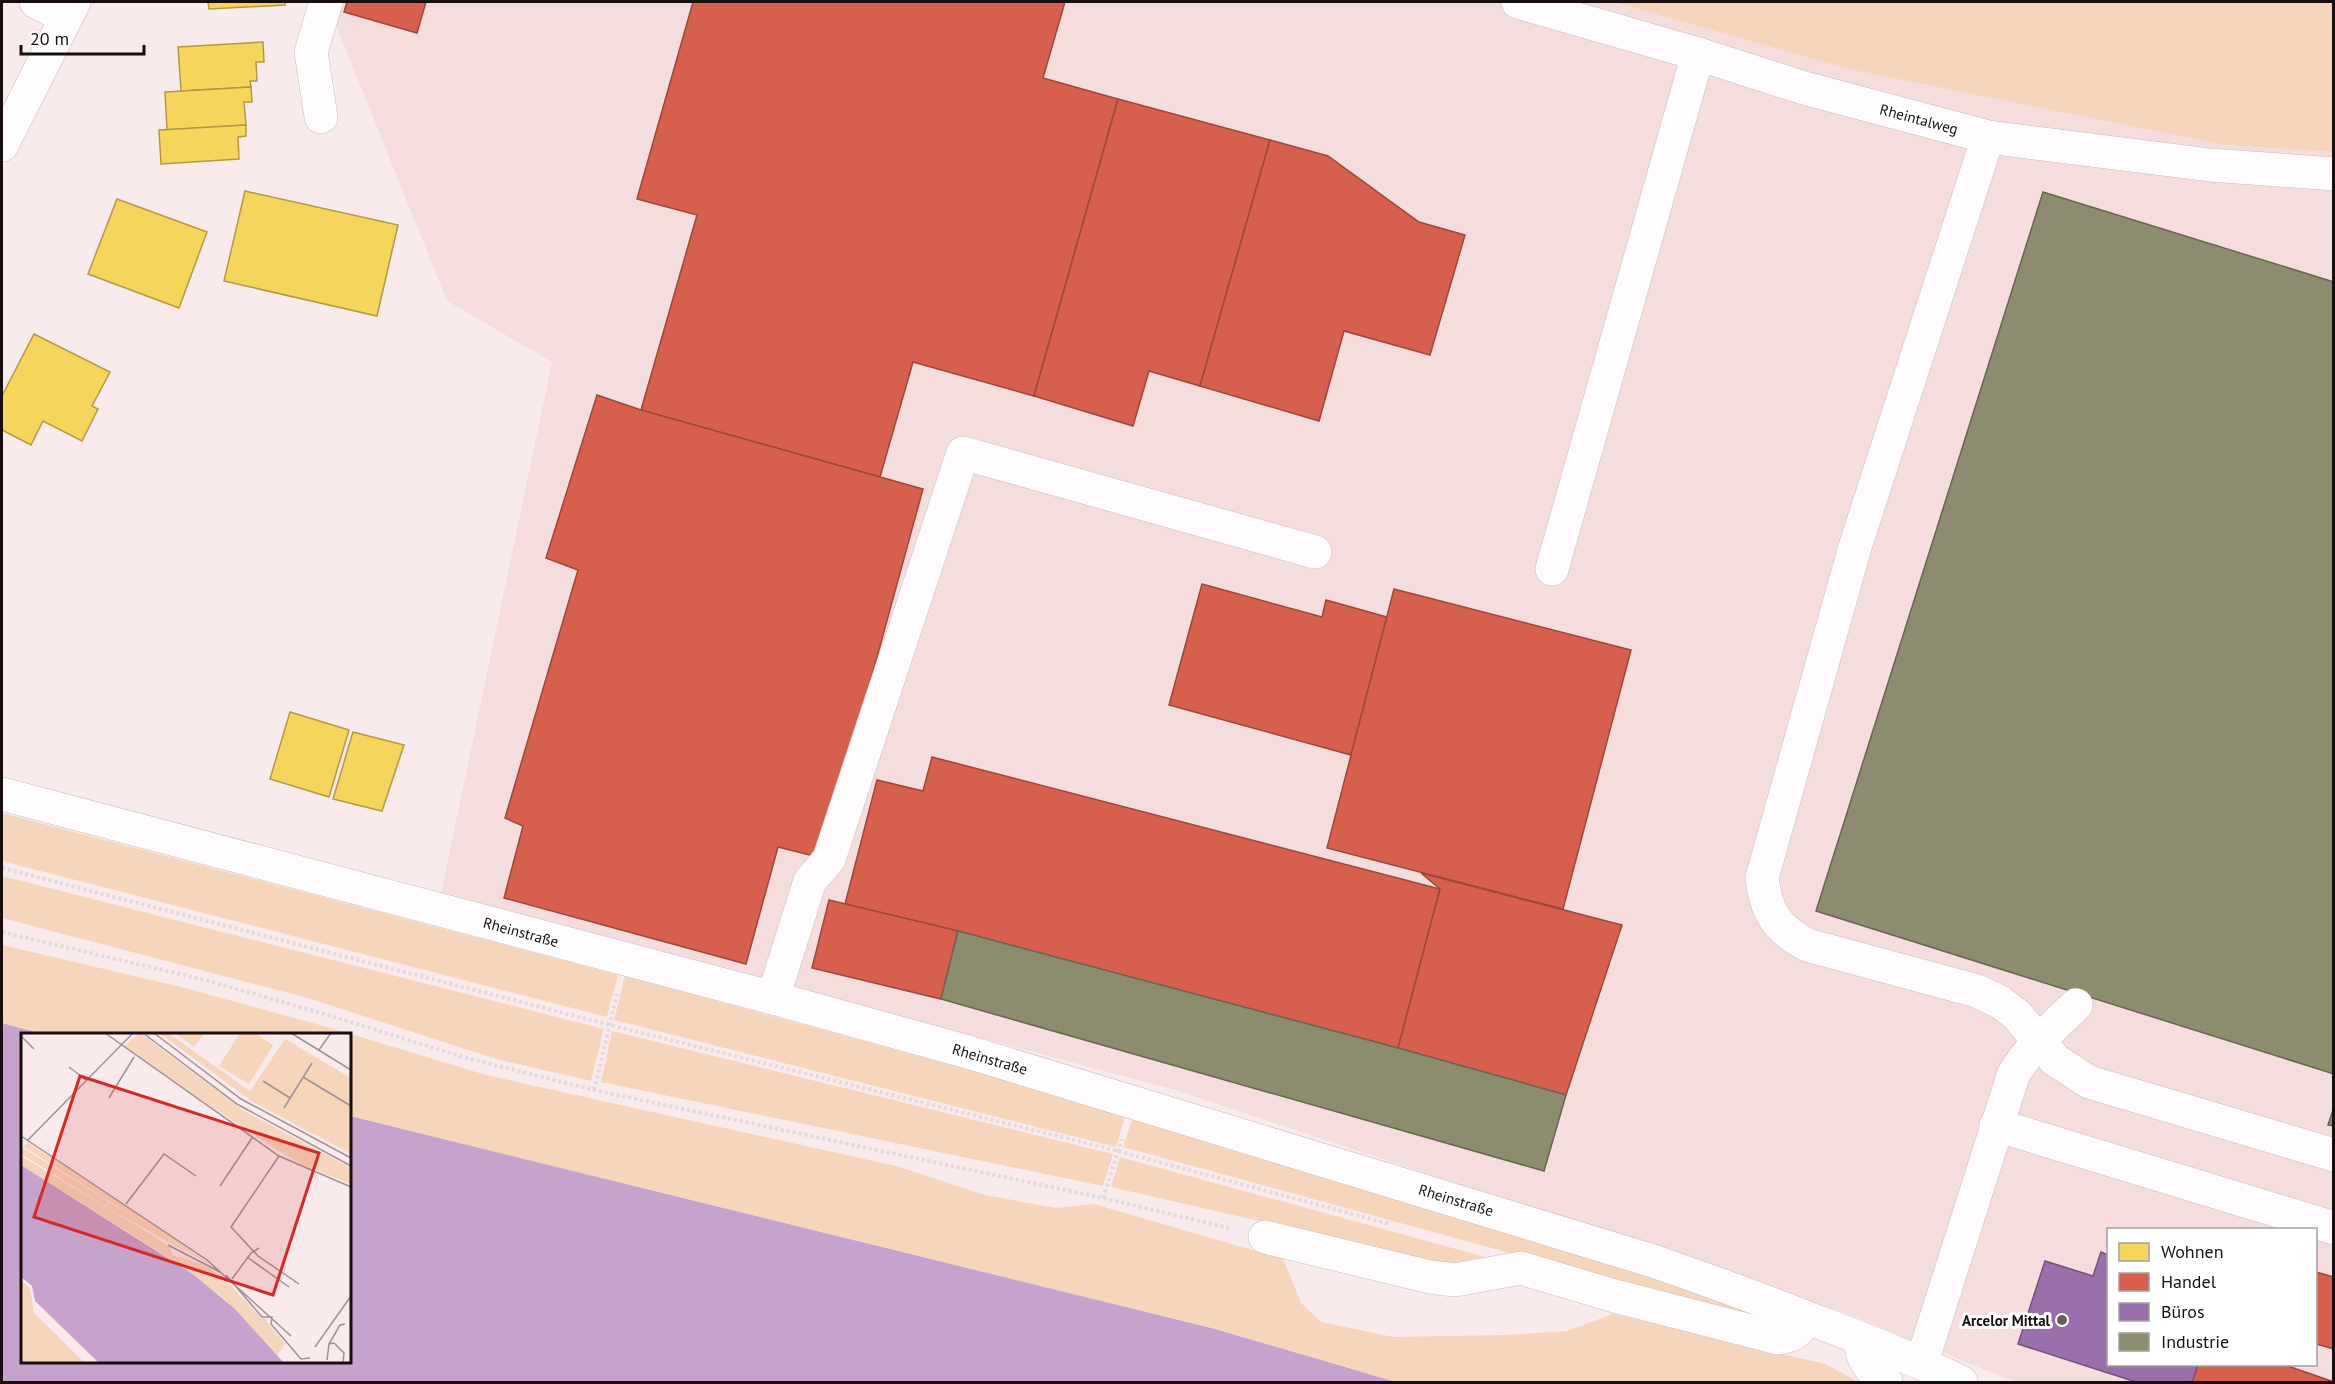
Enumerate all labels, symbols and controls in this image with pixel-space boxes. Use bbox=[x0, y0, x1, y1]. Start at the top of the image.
scale bar bbox=[21, 18, 144, 56]
text: 20 m bbox=[30, 27, 69, 50]
street label: Rheintalweg bbox=[1878, 99, 1960, 139]
street label: Rheinstraße bbox=[481, 913, 561, 951]
inset map bbox=[21, 1033, 351, 1363]
street label: Rheinstraße bbox=[950, 1039, 1030, 1079]
street label: Rheinstraße bbox=[1416, 1180, 1496, 1220]
legend bbox=[2107, 1228, 2317, 1366]
text: Wohnen bbox=[2161, 1240, 2223, 1263]
text: Handel bbox=[2161, 1270, 2217, 1293]
text: Büros bbox=[2161, 1300, 2205, 1323]
place label: Arcelor Mittal bbox=[1962, 1311, 2051, 1330]
marker: Arcelor Mittal bbox=[2055, 1313, 2069, 1327]
text: Industrie bbox=[2161, 1330, 2229, 1353]

